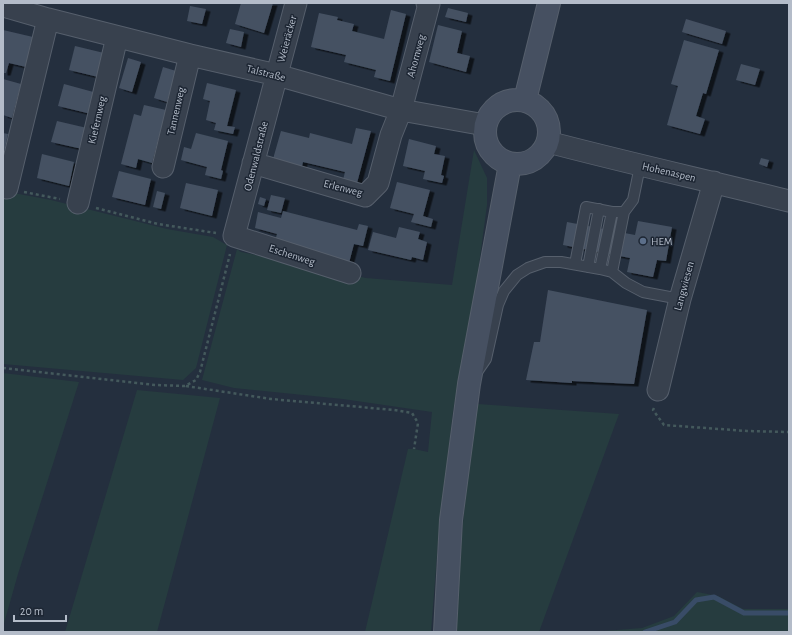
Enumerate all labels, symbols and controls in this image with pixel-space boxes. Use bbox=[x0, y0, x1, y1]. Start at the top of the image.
street label: Weieräcker bbox=[275, 14, 299, 64]
street label: Ahornweg bbox=[405, 33, 427, 79]
street label: Talstraße bbox=[245, 63, 287, 83]
street label: Tannenweg bbox=[165, 85, 187, 136]
street label: Kiefernweg bbox=[86, 94, 108, 145]
street label: Odenwaldstraße bbox=[242, 120, 270, 192]
street label: Hohenaspen bbox=[641, 160, 697, 184]
street label: Erlenweg bbox=[322, 178, 364, 198]
marker: HEM bbox=[638, 236, 648, 246]
place label: HEM bbox=[651, 236, 673, 247]
street label: Eschenweg bbox=[268, 242, 317, 268]
street label: Langwiesen bbox=[672, 260, 696, 312]
scale bar bbox=[14, 597, 66, 623]
text: 20 m bbox=[20, 605, 43, 617]

